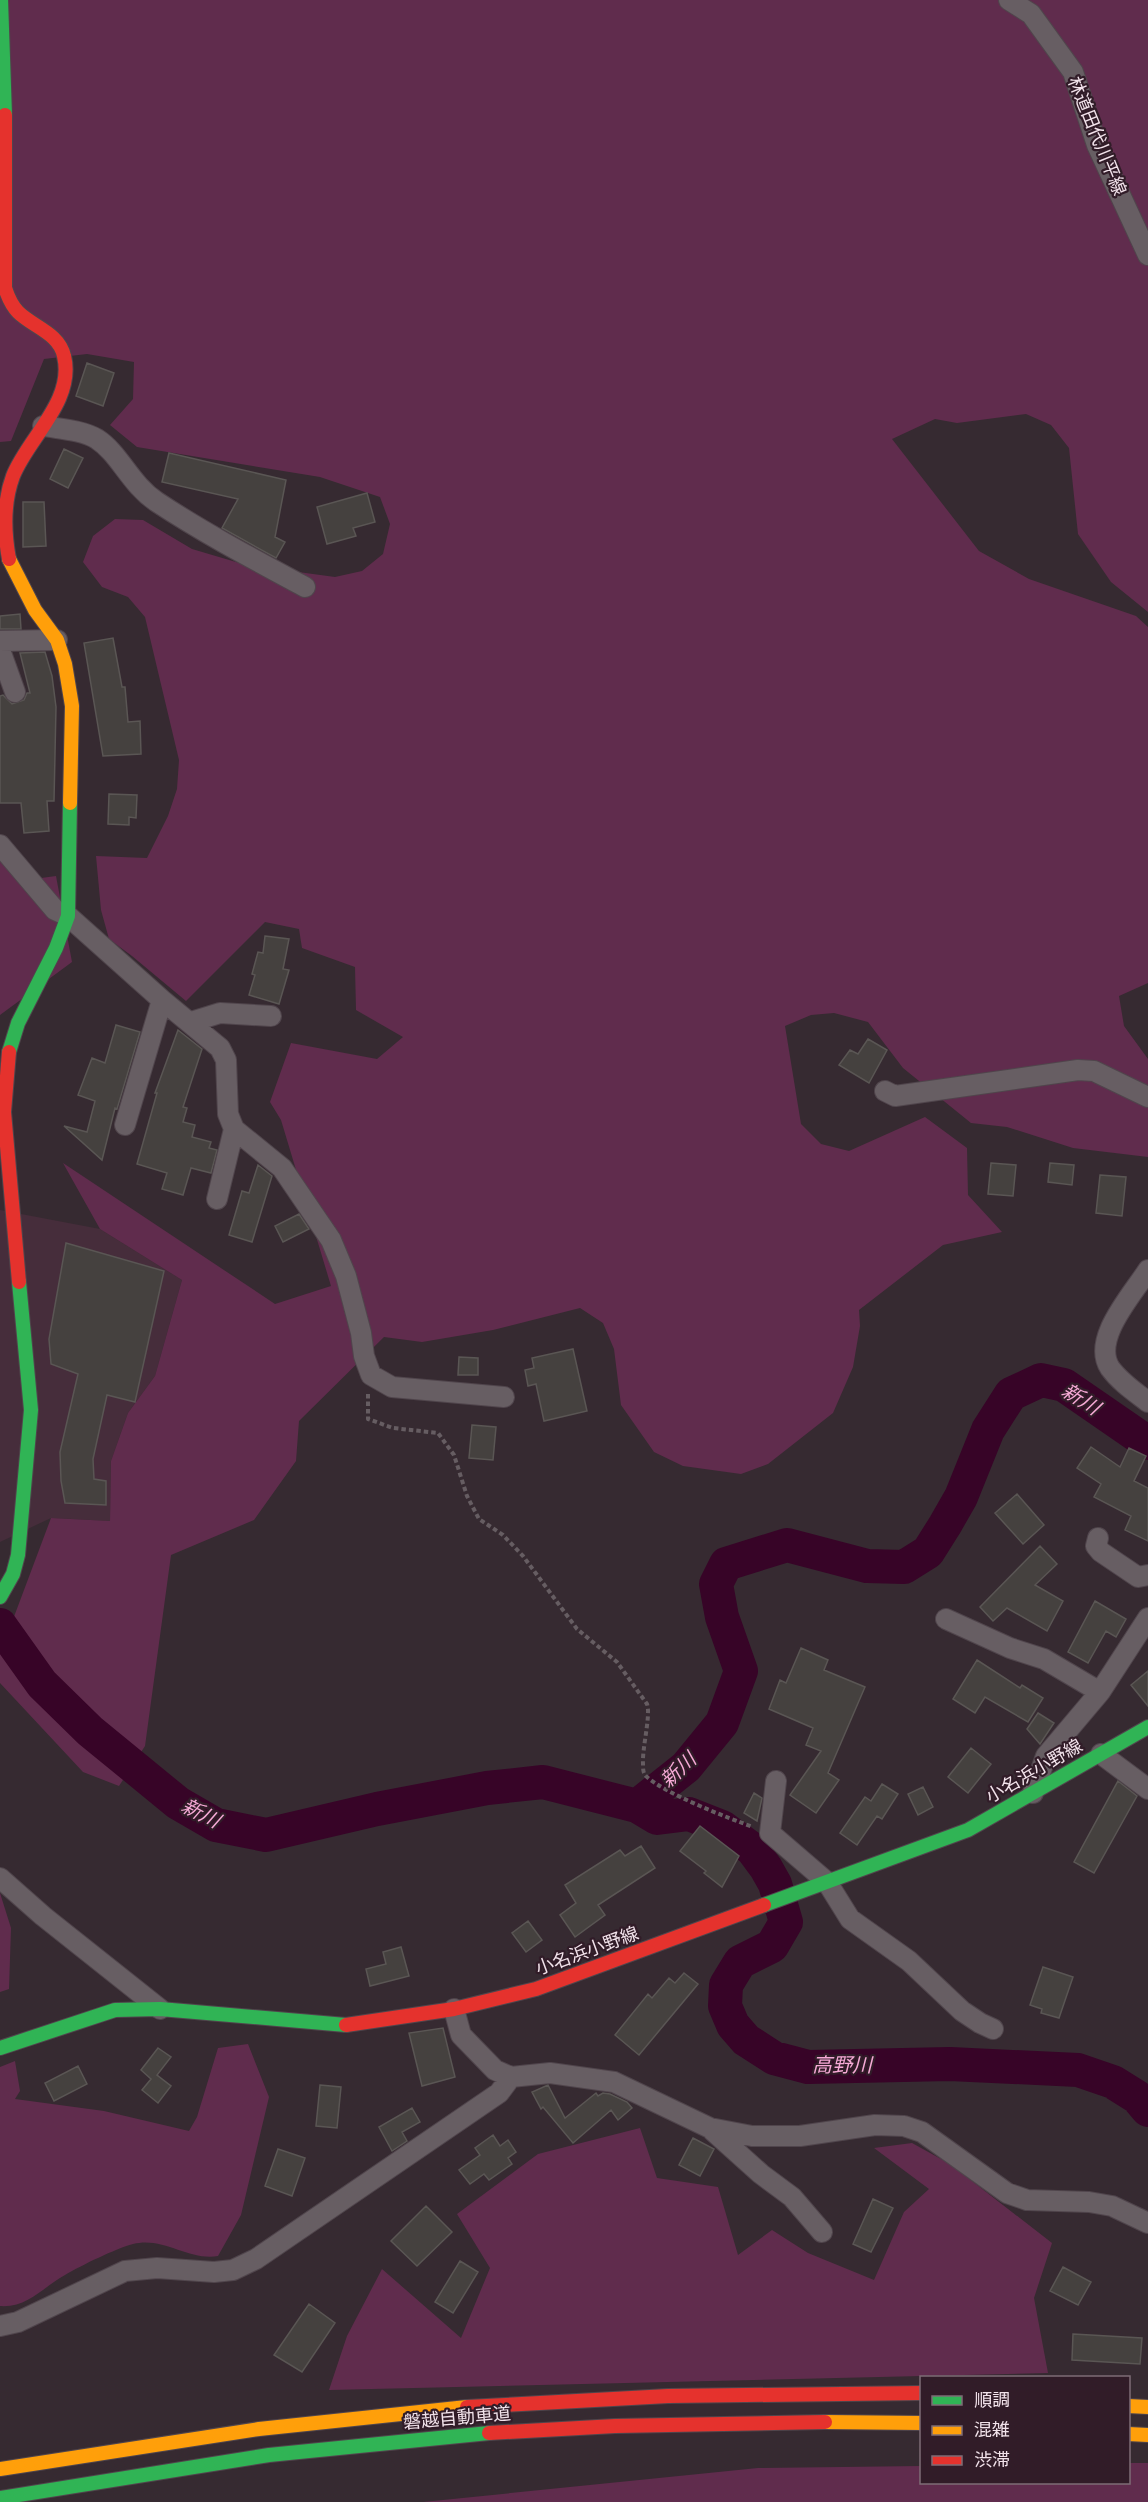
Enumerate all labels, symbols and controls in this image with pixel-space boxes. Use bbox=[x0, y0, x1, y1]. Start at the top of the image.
street label: 林道田代川平線 bbox=[1063, 73, 1133, 199]
water label: 新川 bbox=[1057, 1377, 1107, 1422]
street label: 小名浜小野線 bbox=[981, 1733, 1086, 1808]
water label: 新川 bbox=[654, 1745, 703, 1793]
water label: 新川 bbox=[177, 1791, 227, 1835]
street label: 小名浜小野線 bbox=[532, 1920, 642, 1980]
water label: 高野川 bbox=[812, 2051, 874, 2078]
legend bbox=[920, 2376, 1130, 2484]
text: 順調 bbox=[974, 2387, 1010, 2411]
street label: 磐越自動車道 bbox=[402, 2400, 512, 2434]
text: 混雑 bbox=[974, 2417, 1010, 2441]
text: 渋滞 bbox=[974, 2447, 1010, 2471]

